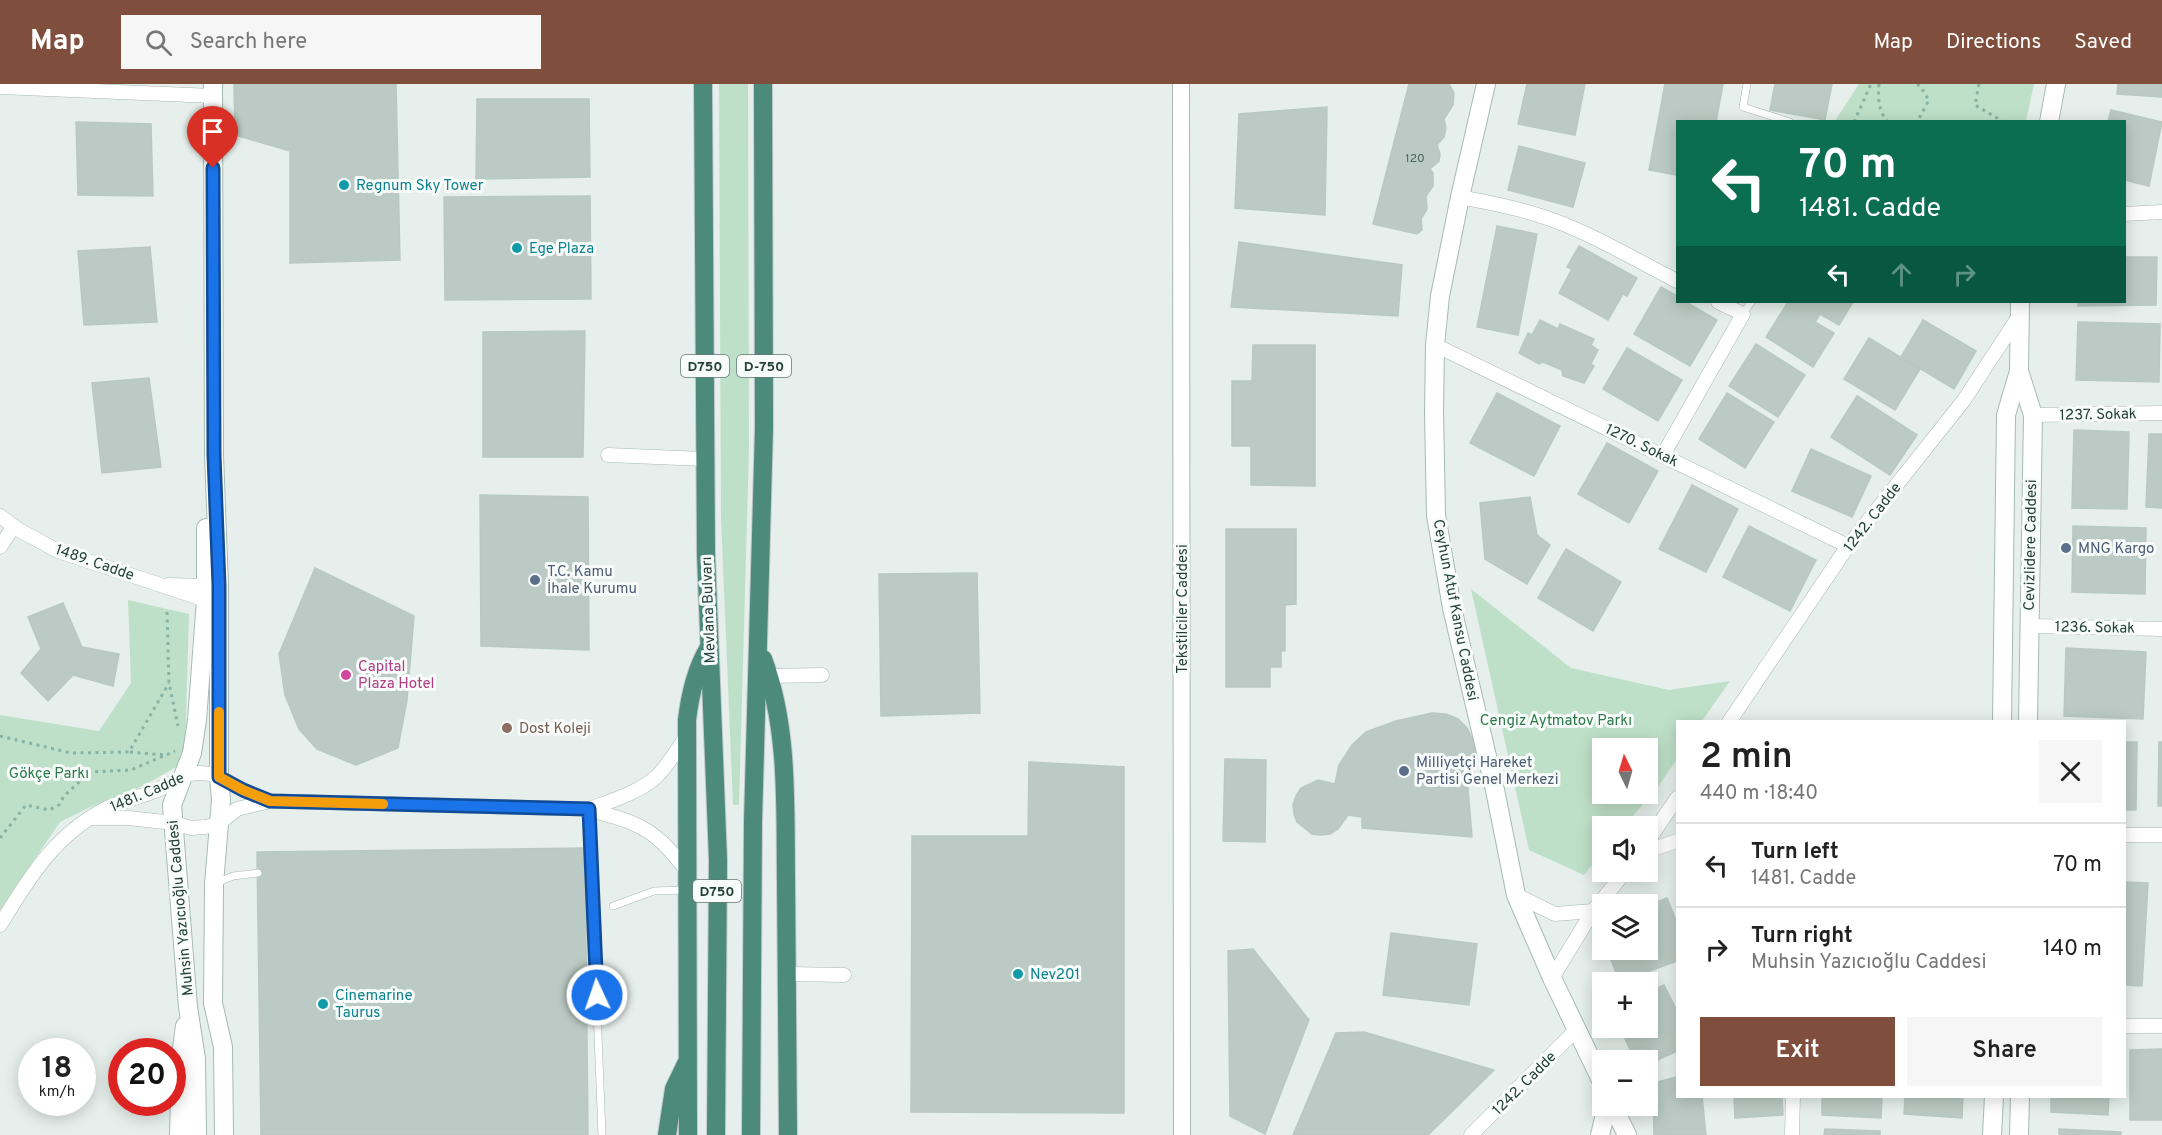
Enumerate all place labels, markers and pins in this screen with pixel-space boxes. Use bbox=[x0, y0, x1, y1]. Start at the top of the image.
pin bbox=[187, 106, 238, 168]
place label: Regnum Sky Tower bbox=[356, 177, 484, 196]
marker: Regnum Sky Tower bbox=[337, 178, 351, 192]
place label: Ege Plaza bbox=[529, 240, 594, 259]
marker: Ege Plaza bbox=[510, 241, 524, 255]
place label: MNG Kargo bbox=[2078, 540, 2154, 559]
marker: MNG Kargo bbox=[2059, 541, 2073, 555]
place label: T.C. Kamu İhale Kurumu bbox=[547, 563, 637, 599]
marker: T.C. Kamu İhale Kurumu bbox=[528, 573, 542, 587]
place label: Capital Plaza Hotel bbox=[358, 658, 435, 694]
marker: Capital Plaza Hotel bbox=[339, 668, 353, 682]
place label: Dost Koleji bbox=[519, 720, 591, 739]
marker: Dost Koleji bbox=[500, 721, 514, 735]
place label: Milliyetçi Hareket Partisi Genel Merkezi bbox=[1416, 754, 1558, 790]
marker: Milliyetçi Hareket Partisi Genel Merkezi bbox=[1397, 764, 1411, 778]
place label: Nev201 bbox=[1030, 966, 1080, 985]
marker: Nev201 bbox=[1011, 967, 1025, 981]
place label: Cinemarine Taurus bbox=[335, 987, 413, 1023]
marker: Cinemarine Taurus bbox=[316, 997, 330, 1011]

